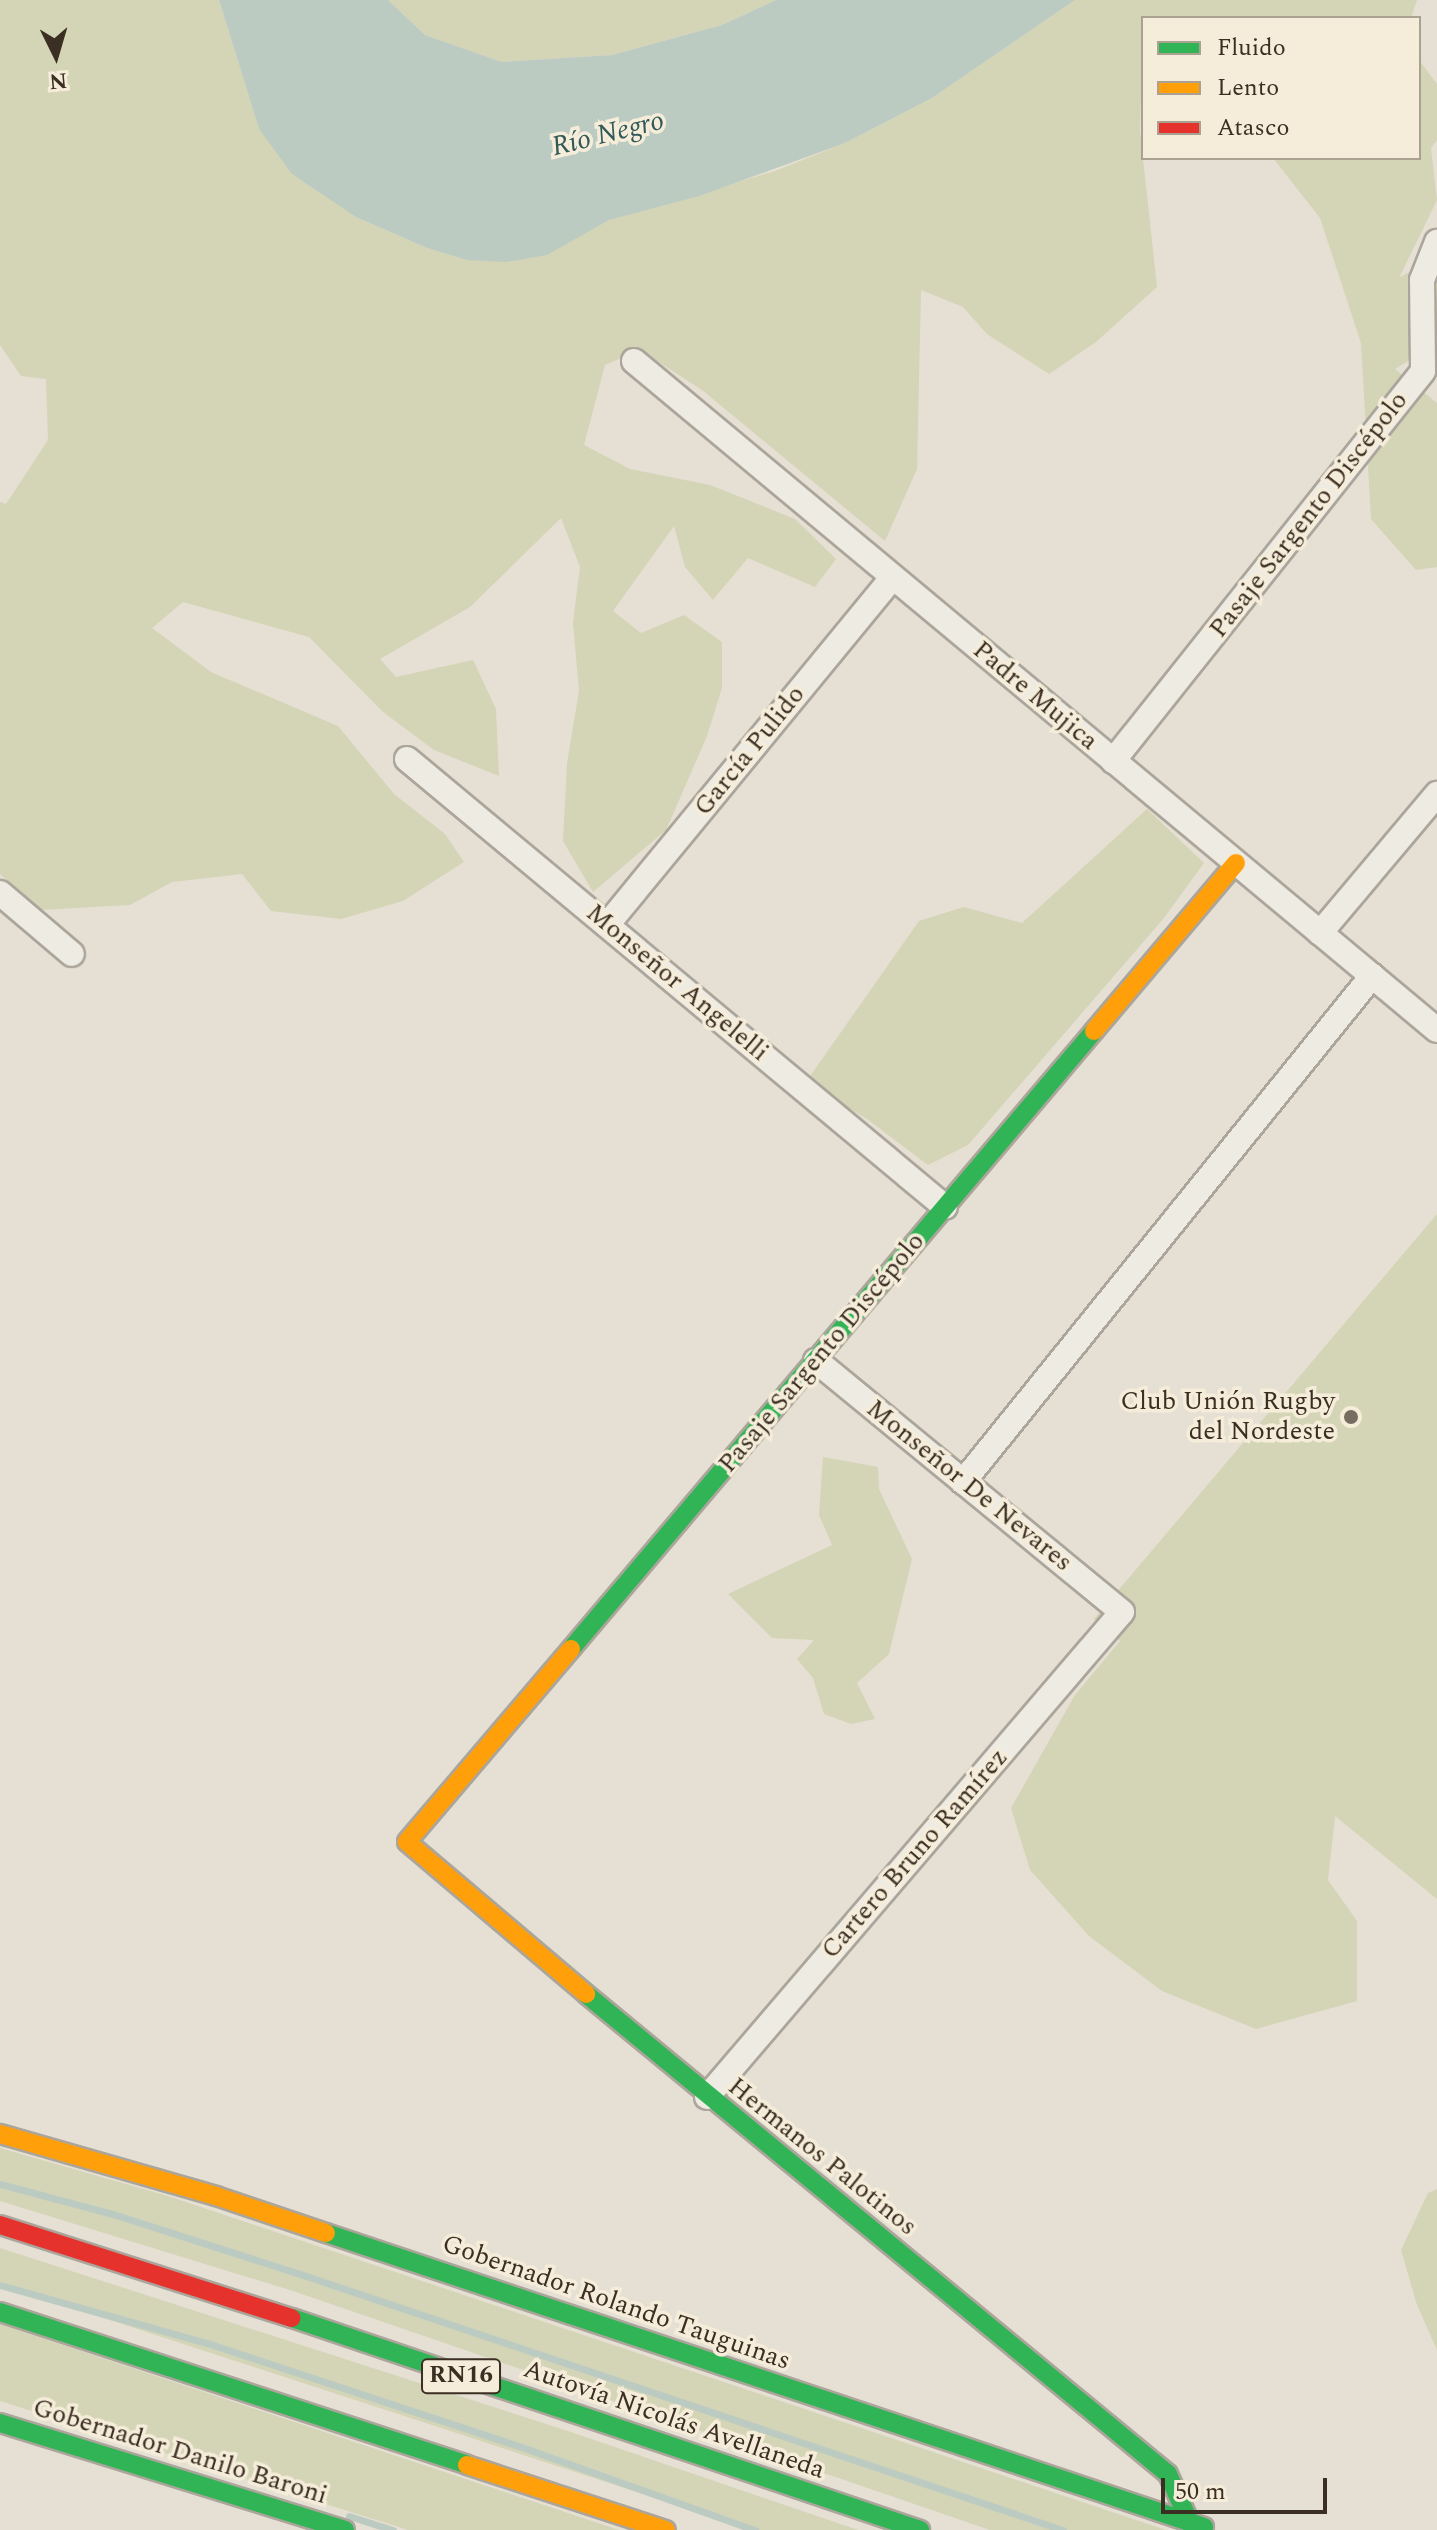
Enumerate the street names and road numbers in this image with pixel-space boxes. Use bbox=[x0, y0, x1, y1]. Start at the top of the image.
street label: Pasaje Sargento Discépolo bbox=[1203, 386, 1415, 644]
street label: Padre Mujica bbox=[966, 635, 1104, 757]
street label: García Pulido bbox=[688, 680, 812, 822]
street label: Monseñor Angelelli bbox=[579, 898, 775, 1068]
street label: Pasaje Sargento Discépolo bbox=[712, 1227, 932, 1479]
street label: Monseñor De Nevares bbox=[860, 1393, 1078, 1579]
street label: Cartero Bruno Ramírez bbox=[815, 1743, 1015, 1965]
street label: Hermanos Palotinos bbox=[721, 2071, 923, 2243]
street label: Gobernador Rolando Tauguinas bbox=[438, 2229, 794, 2377]
street label: Autovía Nicolás Avellaneda bbox=[519, 2354, 829, 2486]
road number: RN16 bbox=[421, 2356, 501, 2396]
street label: Gobernador Danilo Baroni bbox=[29, 2392, 331, 2512]

